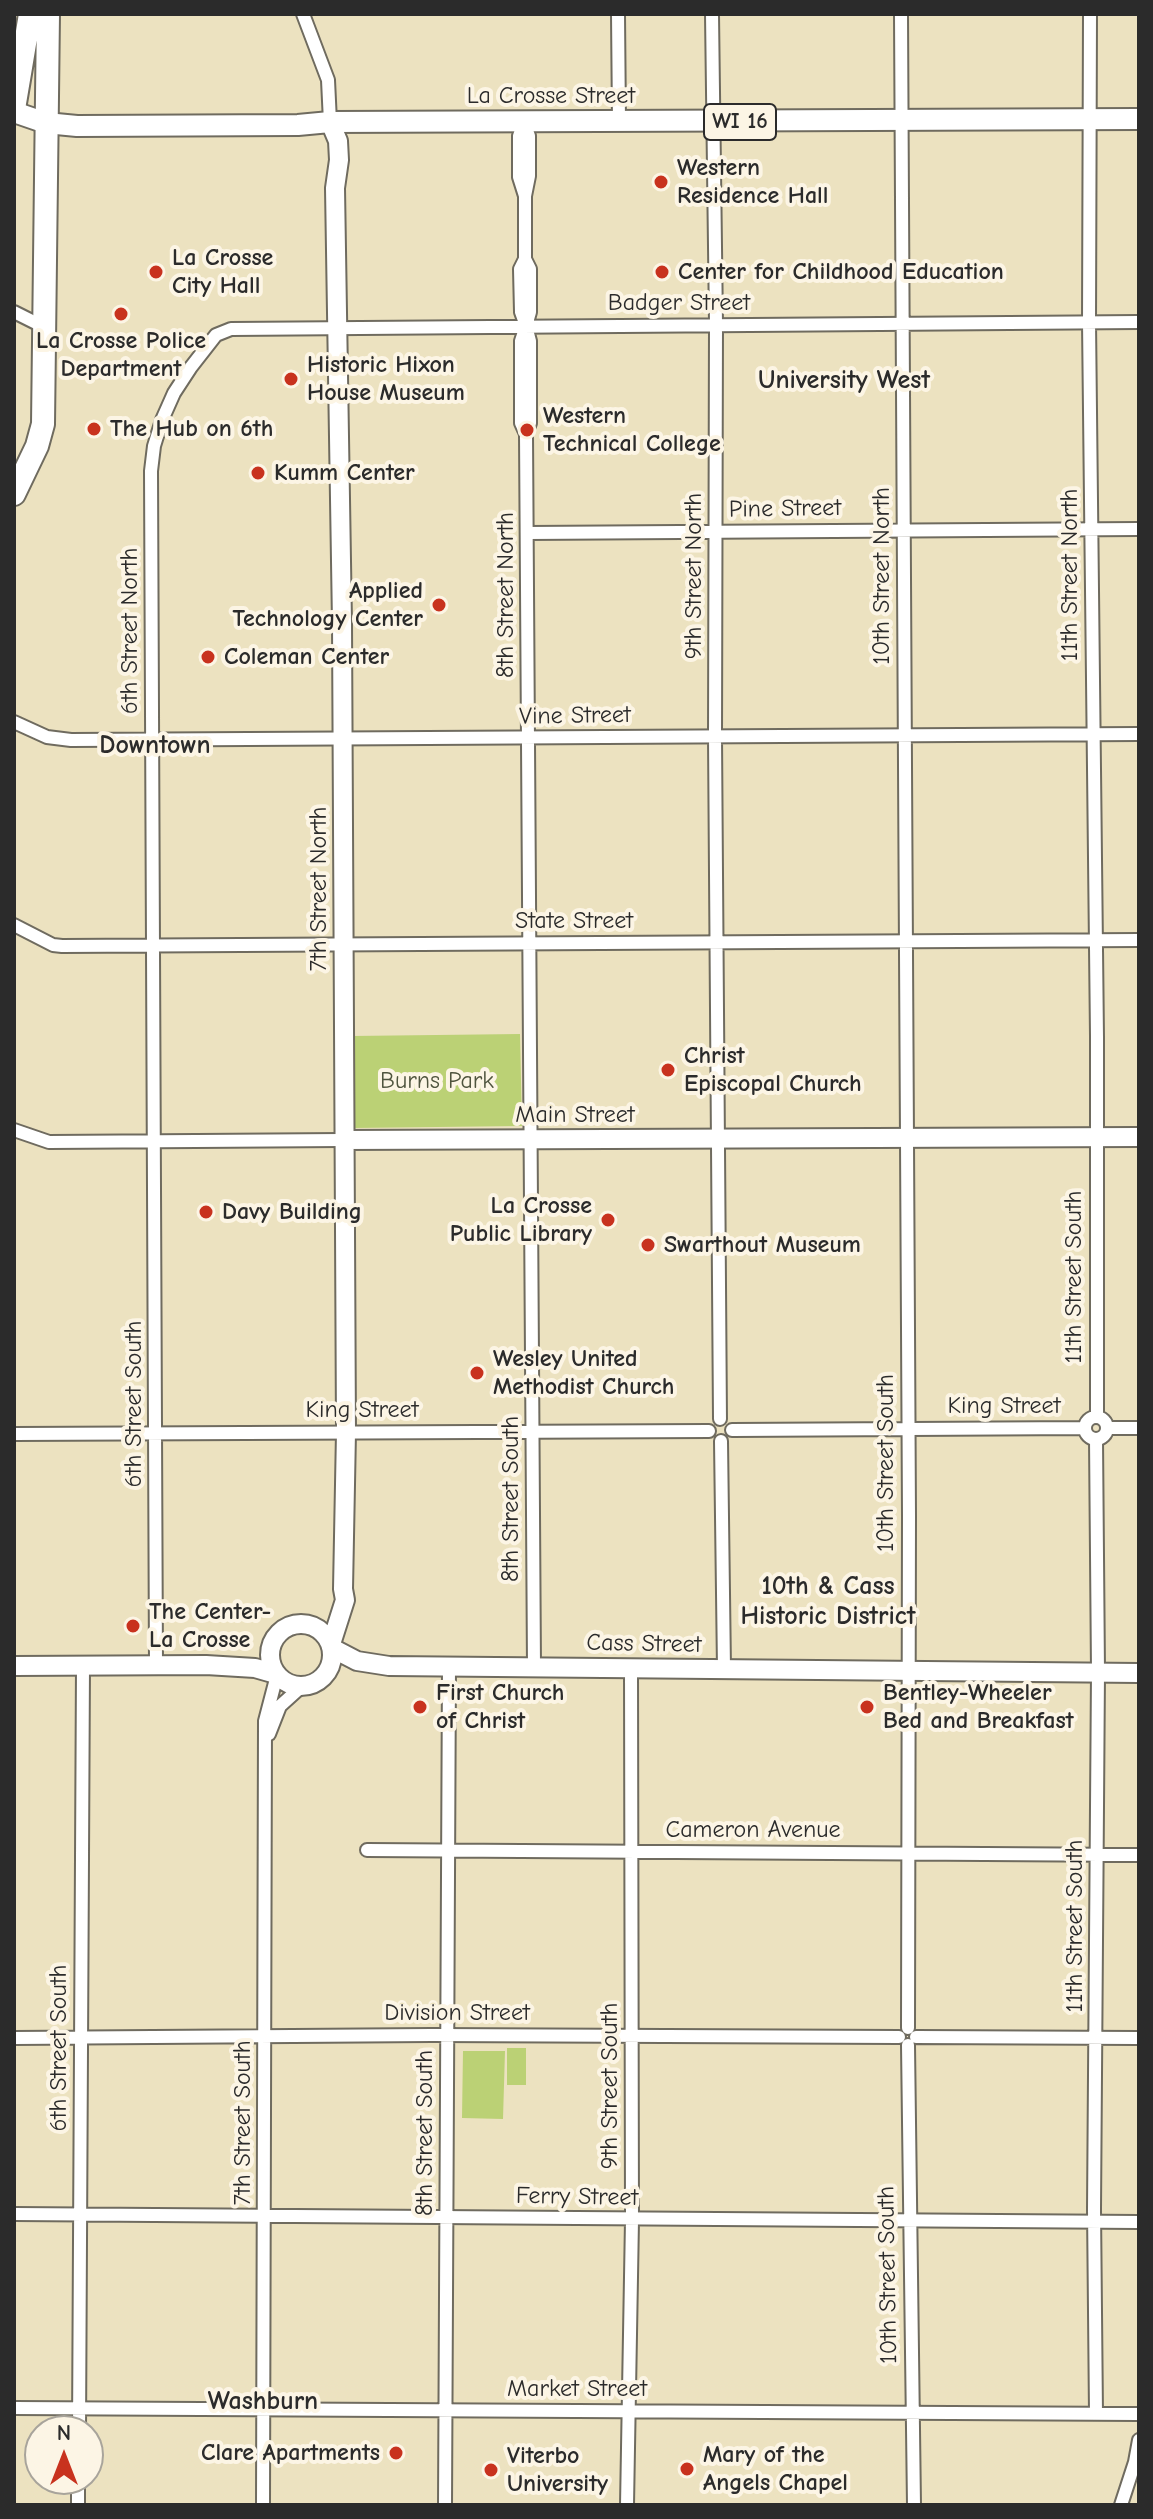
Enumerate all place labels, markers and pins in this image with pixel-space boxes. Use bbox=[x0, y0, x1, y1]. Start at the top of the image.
place label: Western Residence Hall bbox=[677, 154, 828, 210]
marker: Western Residence Hall bbox=[652, 173, 670, 191]
place label: La Crosse City Hall bbox=[172, 244, 273, 300]
place label: Center for Childhood Education bbox=[678, 258, 1004, 286]
marker: La Crosse City Hall bbox=[147, 263, 165, 281]
marker: Center for Childhood Education bbox=[653, 263, 671, 281]
marker: La Crosse Police Department bbox=[112, 305, 130, 323]
place label: La Crosse Police Department bbox=[36, 327, 206, 383]
place label: Historic Hixon House Museum bbox=[307, 351, 465, 407]
marker: Historic Hixon House Museum bbox=[282, 370, 300, 388]
place label: Western Technical College bbox=[543, 402, 721, 458]
place label: The Hub on 6th bbox=[110, 415, 273, 443]
marker: The Hub on 6th bbox=[85, 420, 103, 438]
marker: Western Technical College bbox=[518, 421, 536, 439]
place label: Kumm Center bbox=[274, 459, 415, 487]
marker: Kumm Center bbox=[249, 464, 267, 482]
place label: Applied Technology Center bbox=[232, 577, 423, 633]
marker: Applied Technology Center bbox=[430, 596, 448, 614]
place label: Coleman Center bbox=[224, 643, 389, 671]
marker: Coleman Center bbox=[199, 648, 217, 666]
place label: Christ Episcopal Church bbox=[684, 1042, 862, 1098]
marker: Christ Episcopal Church bbox=[659, 1061, 677, 1079]
place label: La Crosse Public Library bbox=[450, 1192, 592, 1248]
place label: Davy Building bbox=[222, 1198, 362, 1226]
marker: Davy Building bbox=[197, 1203, 215, 1221]
marker: La Crosse Public Library bbox=[599, 1211, 617, 1229]
place label: Swarthout Museum bbox=[664, 1231, 861, 1259]
marker: Swarthout Museum bbox=[639, 1236, 657, 1254]
place label: Wesley United Methodist Church bbox=[493, 1345, 674, 1401]
marker: Wesley United Methodist Church bbox=[468, 1364, 486, 1382]
place label: The Center- La Crosse bbox=[149, 1598, 271, 1654]
marker: The Center- La Crosse bbox=[124, 1617, 142, 1635]
place label: First Church of Christ bbox=[436, 1679, 564, 1735]
place label: Bentley-Wheeler Bed and Breakfast bbox=[883, 1679, 1074, 1735]
marker: First Church of Christ bbox=[411, 1698, 429, 1716]
marker: Bentley-Wheeler Bed and Breakfast bbox=[858, 1698, 876, 1716]
place label: Clare Apartments bbox=[201, 2439, 380, 2467]
place label: Mary of the Angels Chapel bbox=[703, 2441, 848, 2497]
place label: Viterbo University bbox=[507, 2442, 608, 2498]
marker: Clare Apartments bbox=[387, 2444, 405, 2462]
marker: Mary of the Angels Chapel bbox=[678, 2460, 696, 2478]
marker: Viterbo University bbox=[482, 2461, 500, 2479]

